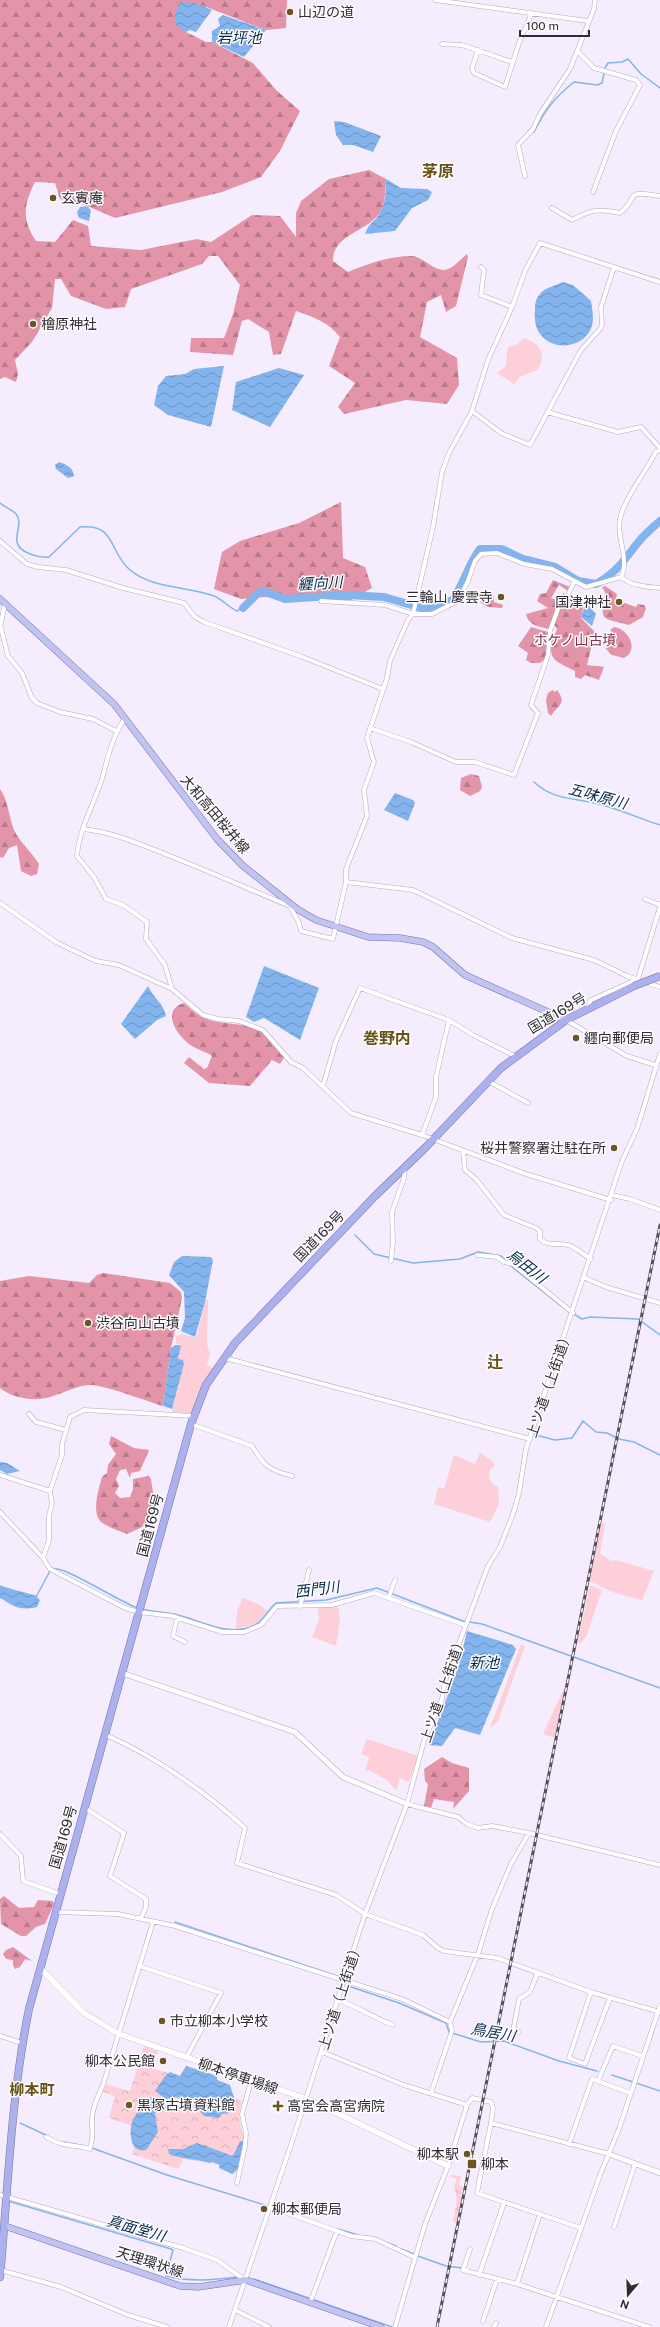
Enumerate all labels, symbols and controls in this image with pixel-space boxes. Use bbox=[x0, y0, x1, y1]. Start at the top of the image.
place label: 山辺の道 bbox=[298, 4, 354, 20]
marker: 山辺の道 bbox=[285, 7, 295, 17]
scale bar bbox=[520, 12, 589, 38]
text: 100 m bbox=[526, 19, 559, 33]
water label: 岩坪池 bbox=[216, 29, 263, 46]
district label: 茅原 bbox=[422, 162, 454, 181]
place label: 玄賓庵 bbox=[61, 190, 103, 206]
marker: 玄賓庵 bbox=[48, 193, 58, 203]
place label: 檜原神社 bbox=[41, 316, 97, 332]
marker: 檜原神社 bbox=[28, 319, 38, 329]
water label: 纒向川 bbox=[297, 573, 345, 593]
place label: 三輪山 慶雲寺 bbox=[406, 589, 493, 605]
marker: 三輪山 慶雲寺 bbox=[496, 592, 506, 602]
place label: 国津神社 bbox=[555, 594, 611, 610]
marker: 国津神社 bbox=[614, 597, 624, 607]
park label: ホケノ山古墳 bbox=[533, 632, 617, 648]
street label: 大和高田桜井線 bbox=[177, 771, 253, 857]
water label: 五味原川 bbox=[567, 780, 631, 812]
street label: 国道169号 bbox=[525, 989, 589, 1037]
district label: 巻野内 bbox=[363, 1029, 411, 1048]
place label: 纒向郵便局 bbox=[584, 1030, 654, 1046]
marker: 纒向郵便局 bbox=[571, 1033, 581, 1043]
place label: 桜井警察署辻駐在所 bbox=[480, 1140, 606, 1156]
marker: 桜井警察署辻駐在所 bbox=[609, 1143, 619, 1153]
street label: 国道169号 bbox=[291, 1207, 347, 1265]
water label: 烏田川 bbox=[504, 1245, 552, 1288]
place label: 渋谷向山古墳 bbox=[96, 1315, 180, 1331]
marker: 渋谷向山古墳 bbox=[83, 1318, 93, 1328]
street label: 上ツ道（上街道） bbox=[523, 1328, 575, 1440]
district label: 辻 bbox=[487, 1353, 503, 1372]
street label: 国道169号 bbox=[134, 1491, 166, 1559]
water label: 西門川 bbox=[294, 1578, 342, 1600]
street label: 上ツ道（上街道） bbox=[417, 1633, 469, 1745]
water label: 新池 bbox=[469, 1654, 501, 1671]
street label: 国道169号 bbox=[46, 1804, 80, 1870]
street label: 上ツ道（上街道） bbox=[315, 1940, 365, 2052]
place label: 市立柳本小学校 bbox=[170, 2013, 268, 2029]
marker: 市立柳本小学校 bbox=[157, 2016, 167, 2026]
water label: 鳥居川 bbox=[469, 2020, 519, 2045]
place label: 柳本公民館 bbox=[85, 2053, 155, 2069]
street label: 柳本停車場線 bbox=[196, 2055, 280, 2097]
marker: 柳本公民館 bbox=[158, 2056, 168, 2066]
district label: 柳本町 bbox=[9, 2081, 55, 2098]
place label: 黒塚古墳資料館 bbox=[137, 2097, 235, 2113]
place label: 高宮会高宮病院 bbox=[287, 2098, 385, 2114]
marker: 黒塚古墳資料館 bbox=[124, 2100, 134, 2110]
marker: 高宮会高宮病院 bbox=[272, 2100, 284, 2112]
place label: 柳本駅 bbox=[417, 2146, 459, 2162]
marker: 柳本駅 bbox=[462, 2149, 472, 2159]
place label: 柳本 bbox=[481, 2156, 509, 2172]
marker: 柳本 bbox=[466, 2158, 478, 2170]
place label: 柳本郵便局 bbox=[272, 2201, 342, 2217]
marker: 柳本郵便局 bbox=[259, 2204, 269, 2214]
water label: 真面堂川 bbox=[105, 2212, 169, 2245]
street label: 天理環状線 bbox=[114, 2244, 186, 2280]
north arrow bbox=[608, 2275, 648, 2315]
text: N bbox=[619, 2297, 631, 2312]

